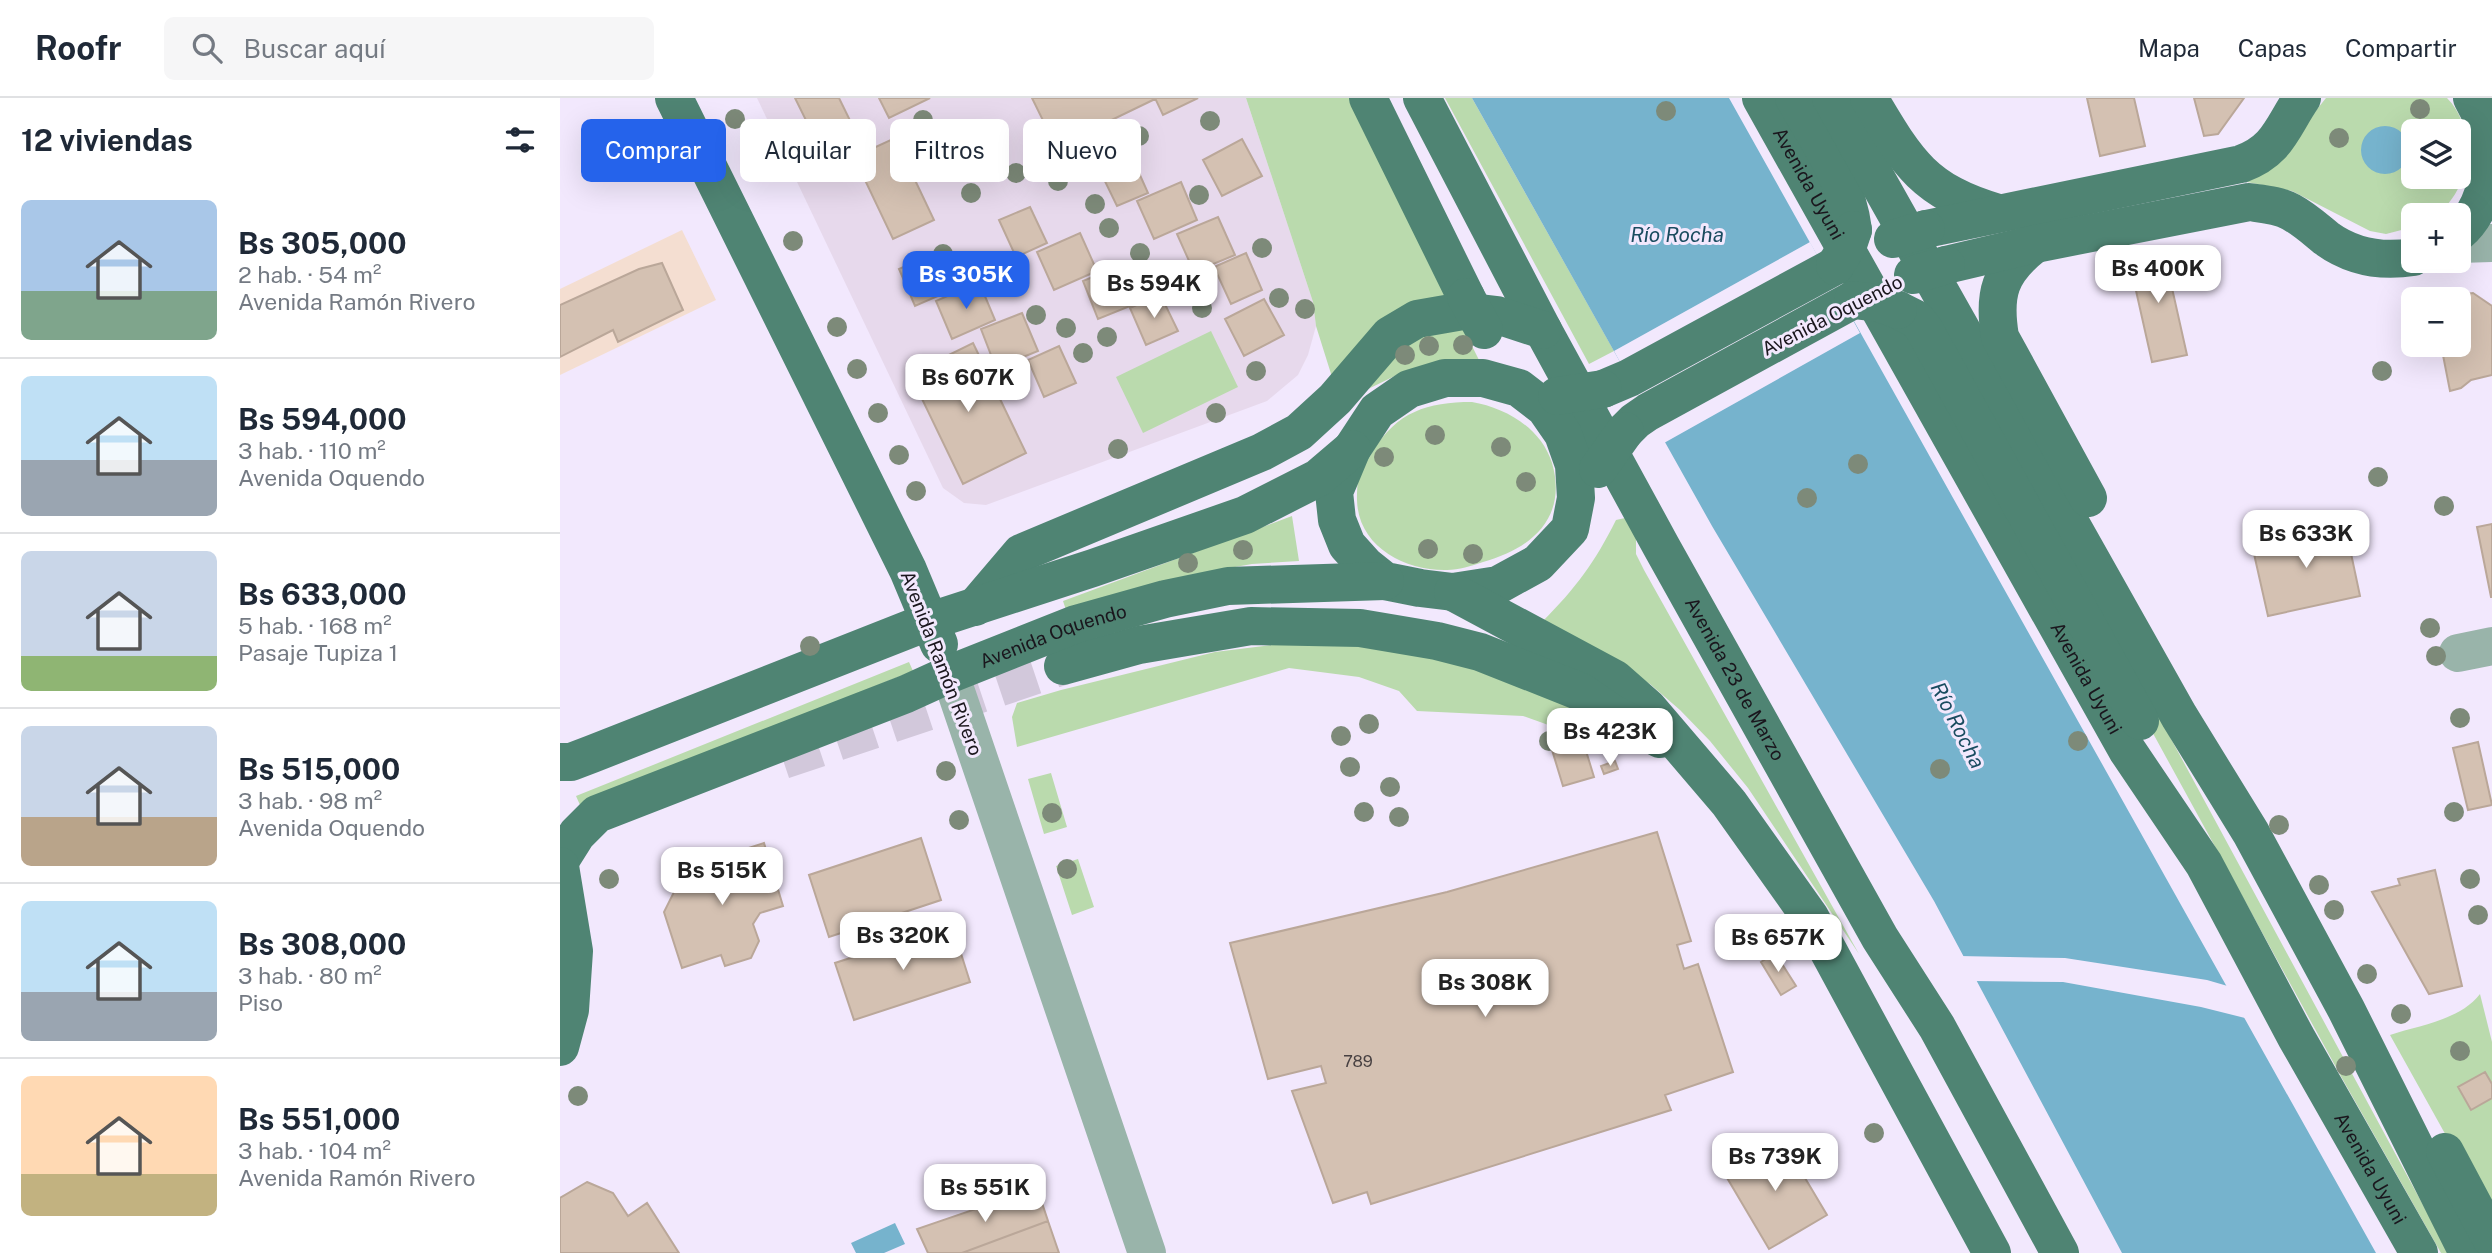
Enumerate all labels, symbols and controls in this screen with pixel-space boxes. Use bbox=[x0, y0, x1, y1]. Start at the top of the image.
search box bbox=[164, 17, 654, 80]
text: Roofr bbox=[35, 29, 122, 67]
icon: search bbox=[188, 29, 226, 67]
text: Buscar aquí bbox=[244, 33, 385, 64]
text: Mapa bbox=[2138, 34, 2200, 62]
text: Capas bbox=[2238, 34, 2307, 62]
text: Compartir bbox=[2345, 34, 2457, 62]
chip: Comprar bbox=[581, 119, 726, 182]
chip: Alquilar bbox=[740, 119, 876, 182]
chip: Filtros bbox=[890, 119, 1009, 182]
chip: Nuevo bbox=[1023, 119, 1141, 182]
map controls bbox=[2401, 119, 2471, 357]
button: layers bbox=[2401, 119, 2471, 189]
icon: filters bbox=[501, 121, 539, 159]
text: 12 viviendas bbox=[21, 122, 193, 158]
street label: Avenida Uyuni bbox=[1769, 124, 1849, 243]
button: + bbox=[2401, 203, 2471, 273]
water label: Río Rocha bbox=[1630, 222, 1724, 247]
text: Bs 305,000 bbox=[238, 225, 406, 261]
icon: home bbox=[77, 228, 161, 312]
pin: Bs 400K bbox=[2093, 246, 2223, 305]
pin: Bs 305K bbox=[901, 252, 1031, 311]
text: Bs 400K bbox=[2111, 254, 2205, 281]
text: Bs 305K bbox=[919, 260, 1013, 287]
pin: Bs 594K bbox=[1089, 260, 1219, 320]
text: 2 hab. · 54 m² bbox=[238, 261, 381, 288]
text: Bs 594K bbox=[1106, 269, 1202, 296]
street label: Avenida Oquendo bbox=[1758, 270, 1906, 360]
button: − bbox=[2401, 287, 2471, 357]
text: Avenida Ramón Rivero bbox=[238, 288, 475, 315]
pin: Bs 607K bbox=[903, 354, 1033, 414]
text: Bs 607K bbox=[921, 363, 1015, 390]
text: Bs 594,000 bbox=[238, 401, 407, 437]
icon: home bbox=[77, 404, 161, 488]
text: 3 hab. · 110 m² bbox=[238, 437, 386, 464]
text: Avenida Oquendo bbox=[238, 464, 425, 491]
pin: Bs 633K bbox=[2241, 510, 2371, 570]
text: Bs 633K bbox=[2258, 519, 2354, 546]
street label: Avenida Ramón Rivero bbox=[897, 567, 987, 759]
text: Bs 633,000 bbox=[238, 576, 407, 612]
icon: home bbox=[77, 579, 161, 663]
street label: Avenida 23 de Marzo bbox=[1681, 593, 1790, 764]
street label: Avenida Oquendo bbox=[976, 599, 1129, 672]
text: 5 hab. · 168 m² bbox=[238, 612, 392, 639]
street label: Avenida Uyuni bbox=[2046, 618, 2127, 738]
text: Pasaje Tupiza 1 bbox=[238, 639, 398, 666]
water label: Río Rocha bbox=[1926, 678, 1990, 772]
pin: Bs 423K bbox=[1545, 708, 1675, 768]
text: Bs 423K bbox=[1563, 717, 1657, 744]
text: Bs 515,000 bbox=[238, 751, 400, 787]
icon: home bbox=[77, 754, 161, 838]
text: 3 hab. · 98 m² bbox=[238, 787, 382, 814]
text: Avenida Oquendo bbox=[238, 814, 425, 841]
pin: Bs 515K bbox=[657, 848, 787, 907]
text: Bs 515K bbox=[677, 856, 767, 883]
pin: Bs 320K bbox=[838, 912, 968, 972]
pin: Bs 657K bbox=[1713, 914, 1843, 974]
text: Bs 320K bbox=[856, 921, 950, 948]
text: Bs 657K bbox=[1731, 923, 1825, 950]
text: Bs 308,000 bbox=[238, 926, 406, 962]
icon: home bbox=[77, 929, 161, 1013]
pin: Bs 308K bbox=[1420, 960, 1550, 1019]
text: 3 hab. · 80 m² bbox=[238, 962, 382, 989]
text: Bs 308K bbox=[1438, 968, 1532, 995]
text: Piso bbox=[238, 989, 283, 1016]
house number: 789 bbox=[1343, 1052, 1373, 1071]
text: Bs 551,000 bbox=[238, 1101, 400, 1137]
icon: home bbox=[77, 1104, 161, 1188]
street label: Avenida Uyuni bbox=[2330, 1108, 2411, 1228]
pin: Bs 739K bbox=[1710, 1134, 1840, 1193]
text: 3 hab. · 104 m² bbox=[238, 1137, 391, 1164]
text: Bs 739K bbox=[1728, 1142, 1822, 1169]
text: Avenida Ramón Rivero bbox=[238, 1164, 475, 1191]
pin: Bs 551K bbox=[920, 1164, 1050, 1224]
text: Bs 551K bbox=[940, 1173, 1030, 1200]

